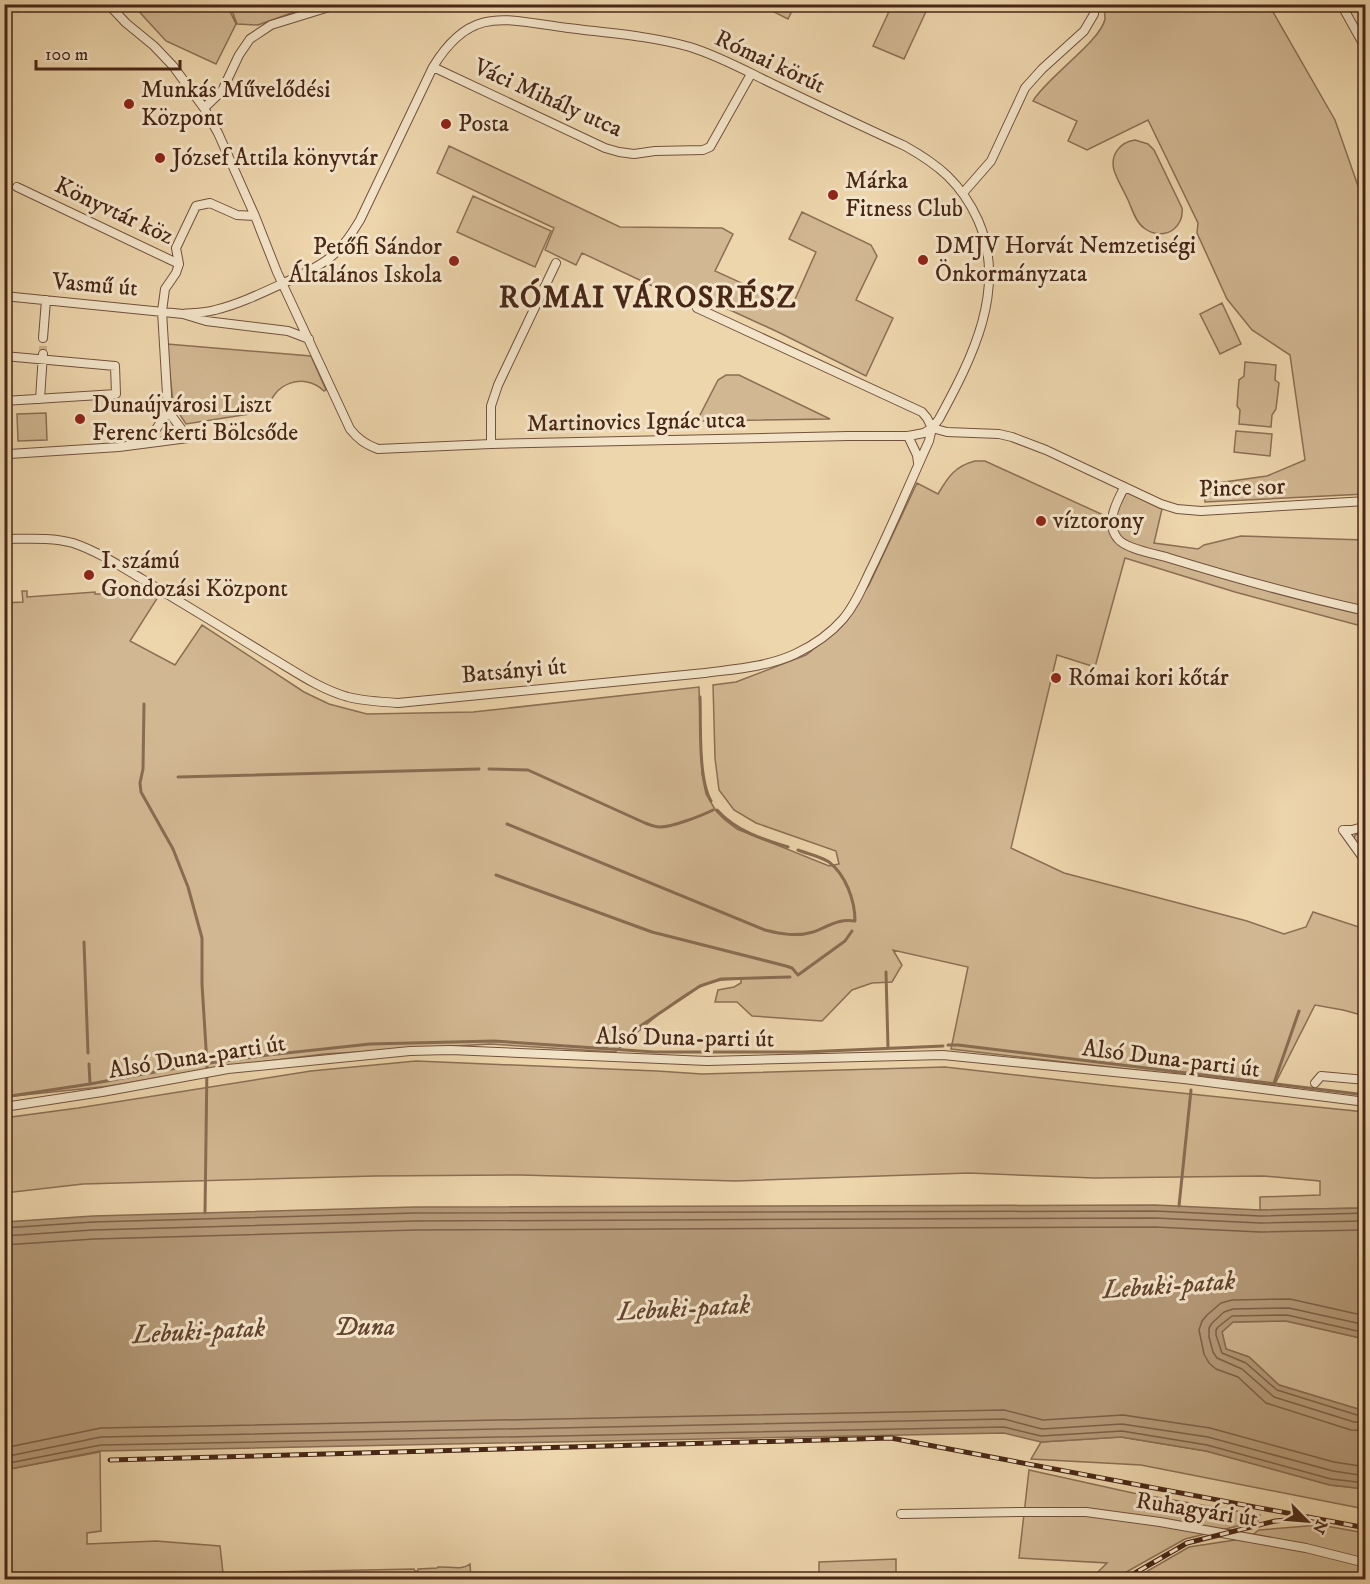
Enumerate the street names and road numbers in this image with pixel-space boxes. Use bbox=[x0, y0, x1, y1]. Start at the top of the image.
street label: Római körút bbox=[710, 23, 830, 101]
street label: Váci Mihály utca bbox=[468, 51, 628, 145]
street label: Könyvtár köz bbox=[50, 170, 179, 252]
street label: Vasmű út bbox=[50, 266, 139, 304]
street label: Martinovics Ignác utca bbox=[526, 405, 747, 439]
street label: Pince sor bbox=[1198, 471, 1286, 505]
street label: Batsányi út bbox=[460, 651, 568, 691]
street label: Alsó Duna-parti út bbox=[595, 1021, 775, 1055]
street label: Alsó Duna-parti út bbox=[106, 1028, 288, 1086]
street label: Alsó Duna-parti út bbox=[1080, 1033, 1262, 1085]
street label: Ruhagyári út bbox=[1134, 1486, 1261, 1535]

